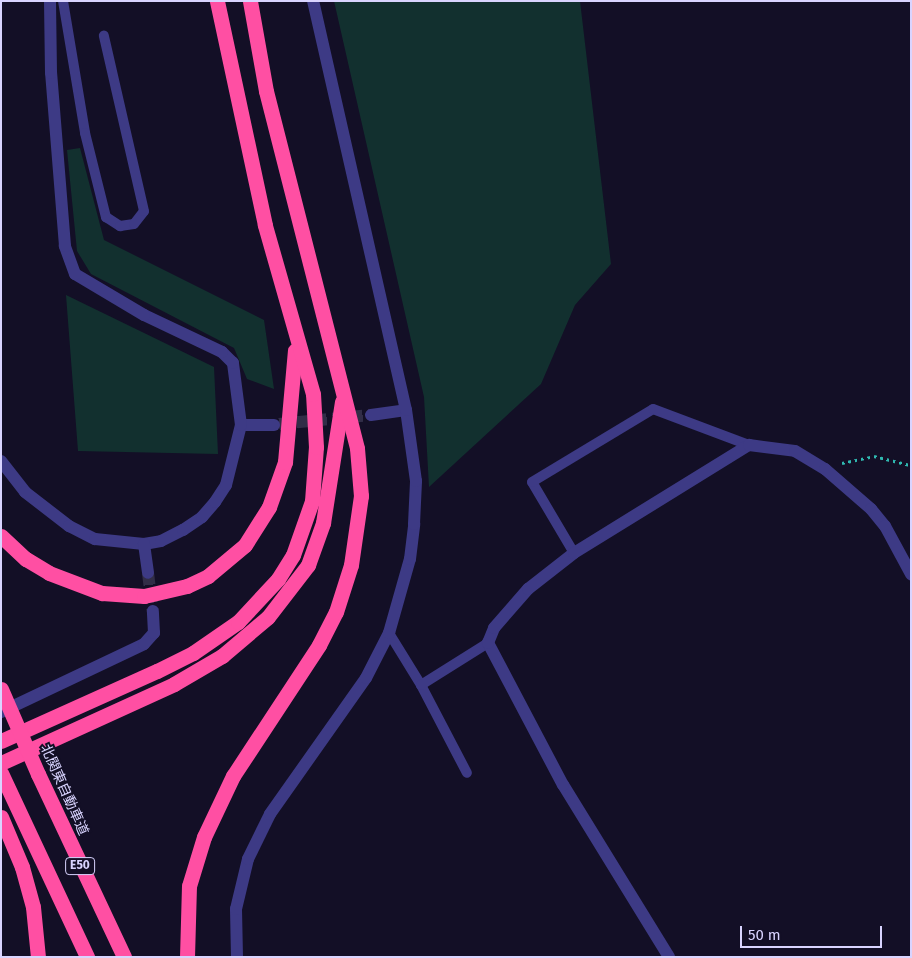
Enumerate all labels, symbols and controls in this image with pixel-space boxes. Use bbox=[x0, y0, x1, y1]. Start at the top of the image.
street label: 北関東自動車道 bbox=[36, 742, 92, 838]
road number: E50 bbox=[65, 856, 95, 876]
scale bar bbox=[742, 916, 884, 948]
text: 50 m bbox=[748, 926, 781, 944]

